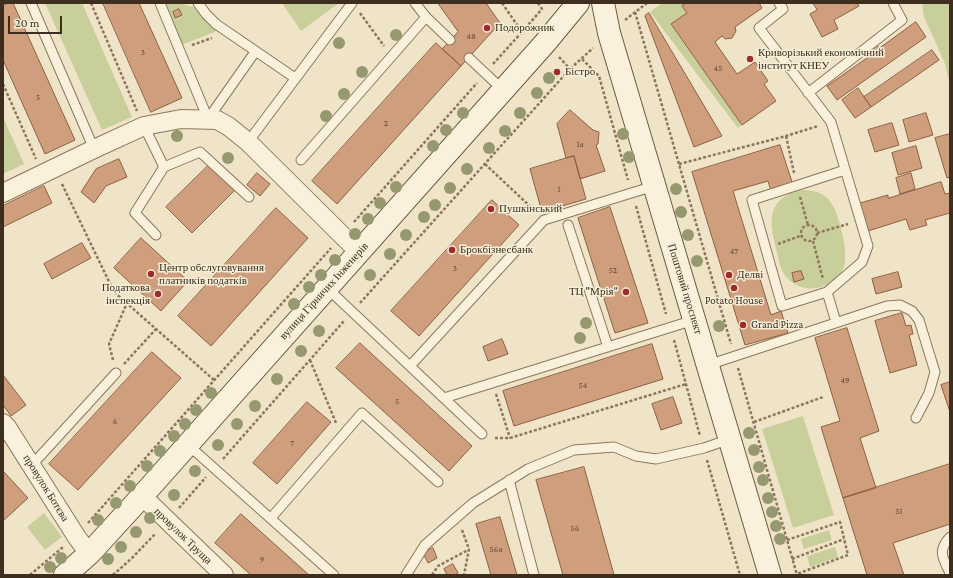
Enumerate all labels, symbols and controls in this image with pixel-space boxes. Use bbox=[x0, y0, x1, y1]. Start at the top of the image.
scale bar bbox=[10, 8, 64, 34]
text: 20 m bbox=[15, 16, 39, 30]
place label: Подорожник bbox=[495, 21, 555, 35]
marker: Подорожник bbox=[482, 23, 492, 33]
house number: 48 bbox=[466, 31, 476, 41]
place label: Криворізький економічний інститут КНЕУ bbox=[758, 46, 884, 72]
house number: 3 bbox=[141, 47, 145, 57]
marker: Криворізький економічний інститут КНЕУ bbox=[745, 54, 755, 64]
house number: 45 bbox=[714, 63, 722, 73]
place label: Бістро bbox=[565, 65, 595, 79]
marker: Бістро bbox=[552, 67, 562, 77]
house number: 5 bbox=[36, 92, 40, 102]
house number: 2 bbox=[384, 118, 388, 128]
house number: 1а bbox=[577, 139, 583, 149]
house number: 1 bbox=[558, 184, 560, 194]
place label: Пушкінський bbox=[499, 202, 562, 216]
marker: Пушкінський bbox=[486, 204, 496, 214]
street label: вулиця Гірничих Інженерів bbox=[277, 240, 371, 342]
street label: Поштовий проспект bbox=[665, 242, 705, 336]
place label: Брокбізнесбанк bbox=[460, 243, 533, 257]
marker: Брокбізнесбанк bbox=[447, 245, 457, 255]
house number: 47 bbox=[730, 246, 738, 256]
place label: Центр обслуговування платників податків bbox=[159, 261, 264, 287]
house number: 3 bbox=[453, 263, 457, 273]
house number: 52 bbox=[609, 265, 617, 275]
place label: Делві bbox=[737, 268, 763, 282]
marker: Центр обслуговування платників податків bbox=[146, 269, 156, 279]
marker: Делві bbox=[724, 270, 734, 280]
place label: Податкова інспекція bbox=[102, 281, 150, 307]
marker: Potato House bbox=[729, 283, 739, 293]
place label: ТЦ "Мрія" bbox=[569, 285, 618, 299]
marker: ТЦ "Мрія" bbox=[621, 287, 631, 297]
marker: Податкова інспекція bbox=[153, 289, 163, 299]
place label: Potato House bbox=[705, 294, 763, 308]
place label: Grand Pizza bbox=[751, 318, 803, 332]
marker: Grand Pizza bbox=[738, 320, 748, 330]
house number: 49 bbox=[840, 375, 850, 385]
house number: 54 bbox=[579, 380, 587, 390]
house number: 5 bbox=[395, 396, 399, 406]
house number: 6 bbox=[113, 416, 117, 426]
house number: 7 bbox=[290, 438, 294, 448]
street label: провулок Ботєва bbox=[20, 452, 72, 524]
street label: провулок Труща bbox=[151, 505, 215, 567]
house number: 51 bbox=[895, 506, 903, 516]
house number: 56 bbox=[571, 523, 579, 533]
house number: 56а bbox=[490, 544, 502, 554]
house number: 9 bbox=[260, 554, 264, 564]

